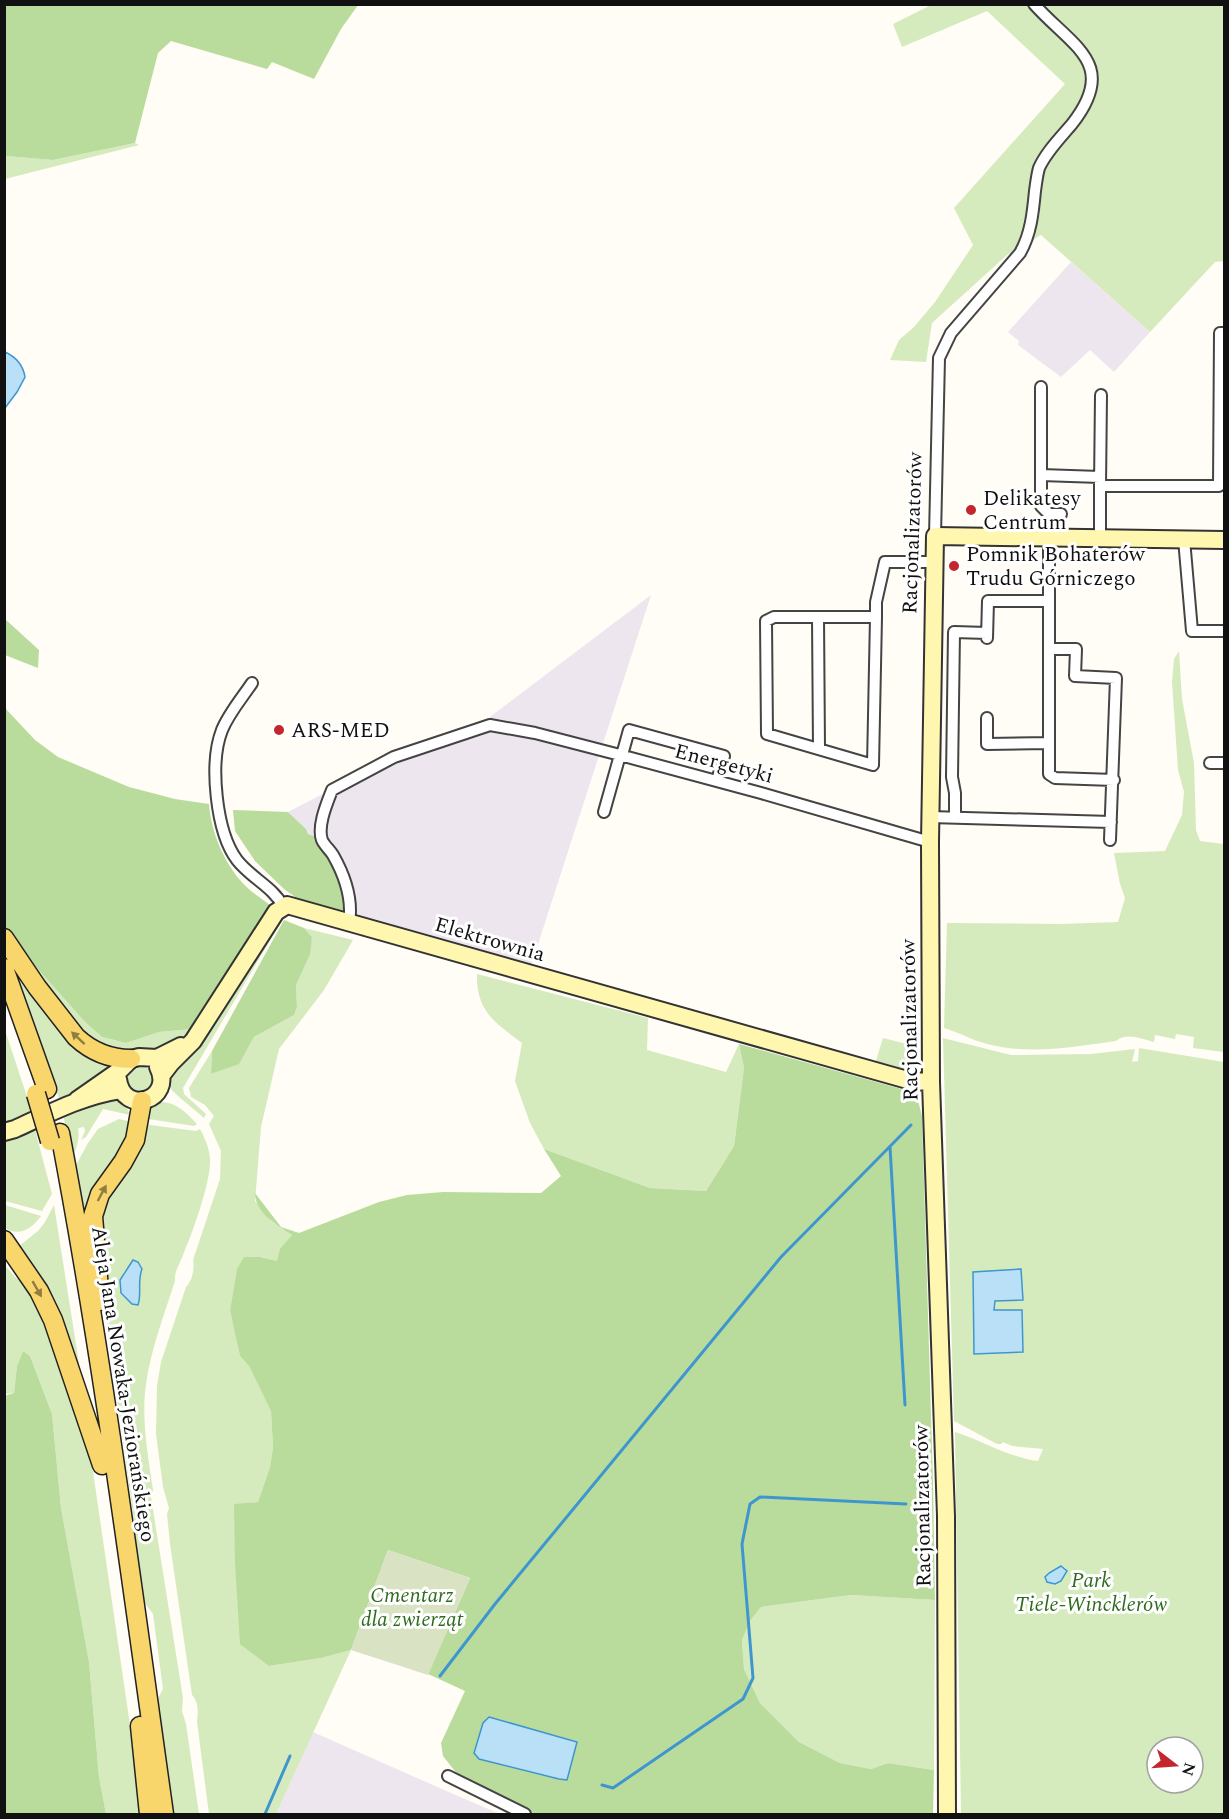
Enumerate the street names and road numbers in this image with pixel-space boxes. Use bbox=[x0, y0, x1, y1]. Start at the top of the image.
street label: Racjonalizatorów bbox=[894, 450, 932, 615]
street label: Energetyki bbox=[671, 735, 777, 793]
street label: Elektrownia bbox=[431, 909, 549, 971]
street label: Racjonalizatorów bbox=[893, 938, 927, 1101]
street label: Aleja Jana Nowaka-Jeziorańskiego bbox=[82, 1224, 164, 1544]
street label: Racjonalizatorów bbox=[906, 1424, 940, 1587]

